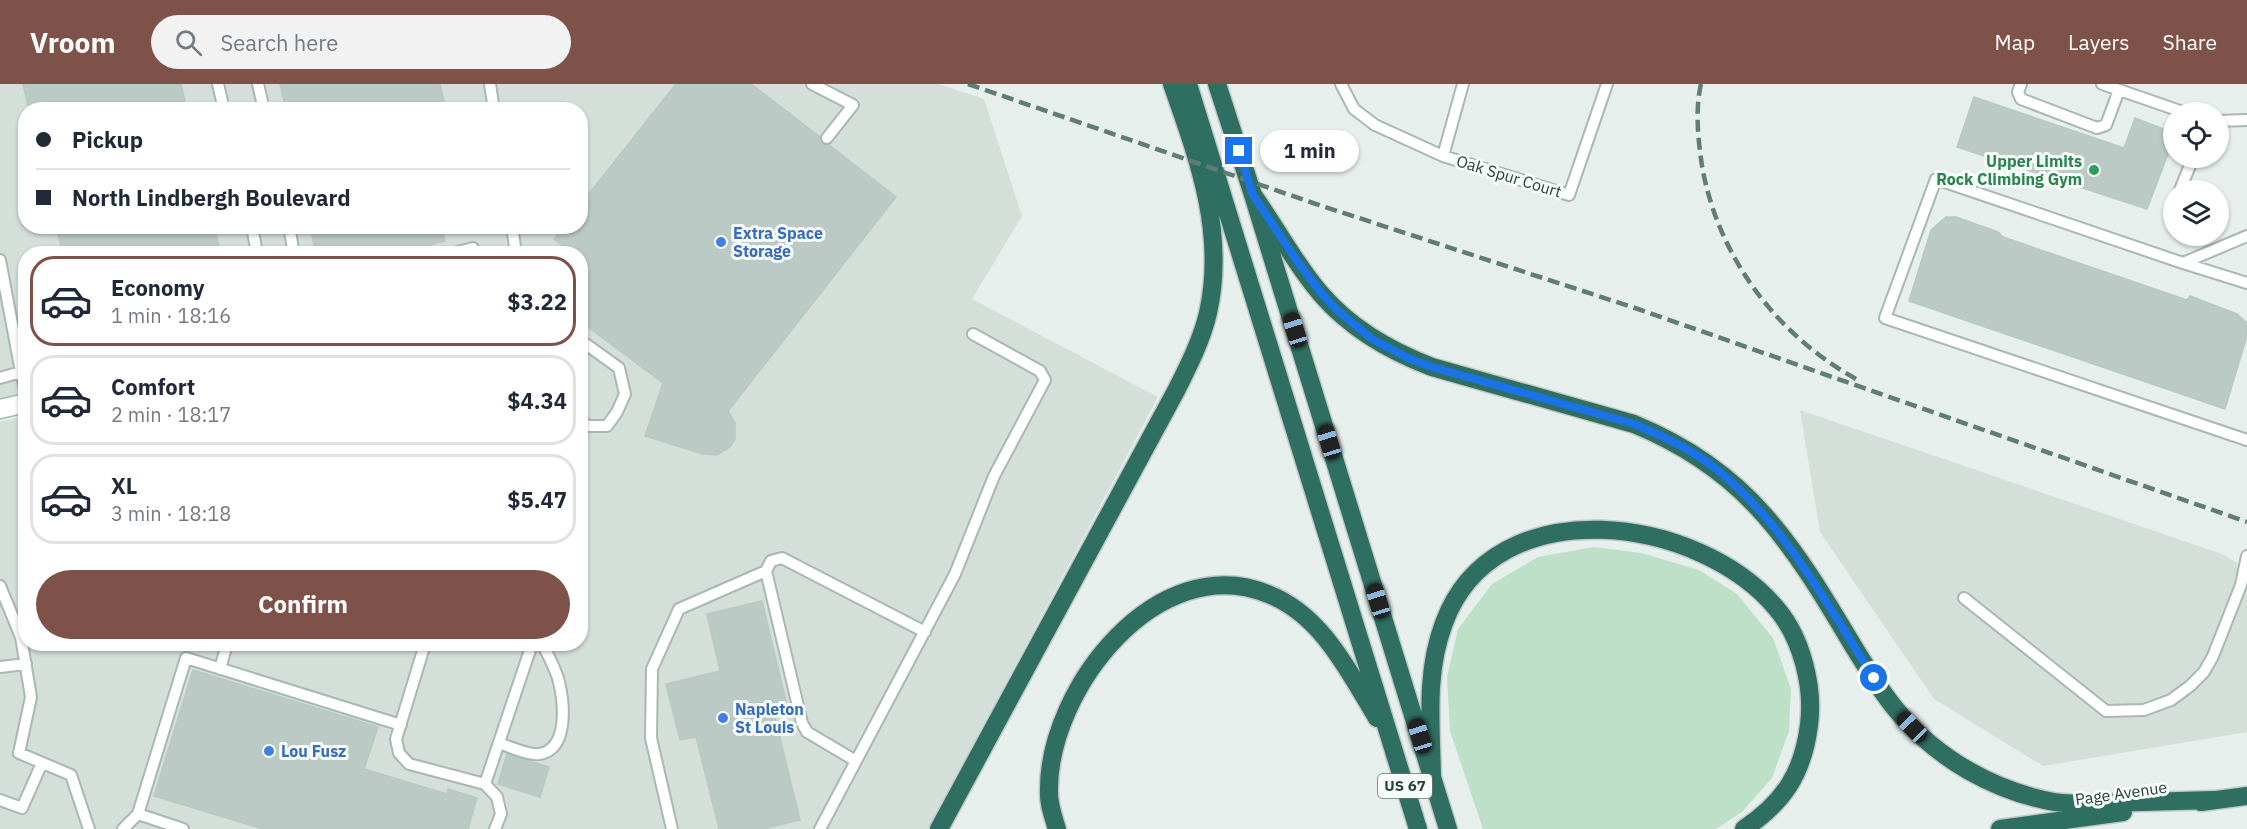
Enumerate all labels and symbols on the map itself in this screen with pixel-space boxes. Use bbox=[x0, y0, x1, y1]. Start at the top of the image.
callout: 1 min bbox=[1260, 130, 1359, 172]
route end bbox=[1225, 137, 1252, 164]
street label: Oak Spur Court bbox=[1454, 151, 1564, 201]
place label: Upper Limits Rock Climbing Gym bbox=[1936, 151, 2082, 189]
marker: Upper Limits Rock Climbing Gym bbox=[2087, 163, 2101, 177]
place label: Extra Space Storage bbox=[733, 223, 823, 261]
marker: Extra Space Storage bbox=[714, 235, 728, 249]
car bbox=[1281, 310, 1309, 350]
car bbox=[1315, 422, 1343, 462]
car bbox=[1364, 581, 1392, 621]
route start bbox=[1860, 664, 1887, 691]
place label: Napleton St Louis bbox=[735, 699, 804, 737]
car bbox=[1893, 708, 1931, 746]
marker: Napleton St Louis bbox=[716, 711, 730, 725]
car bbox=[1406, 716, 1434, 756]
place label: Lou Fusz bbox=[281, 741, 346, 761]
marker: Lou Fusz bbox=[262, 744, 276, 758]
road number: US 67 bbox=[1378, 774, 1432, 798]
street label: Page Avenue bbox=[2074, 777, 2168, 809]

